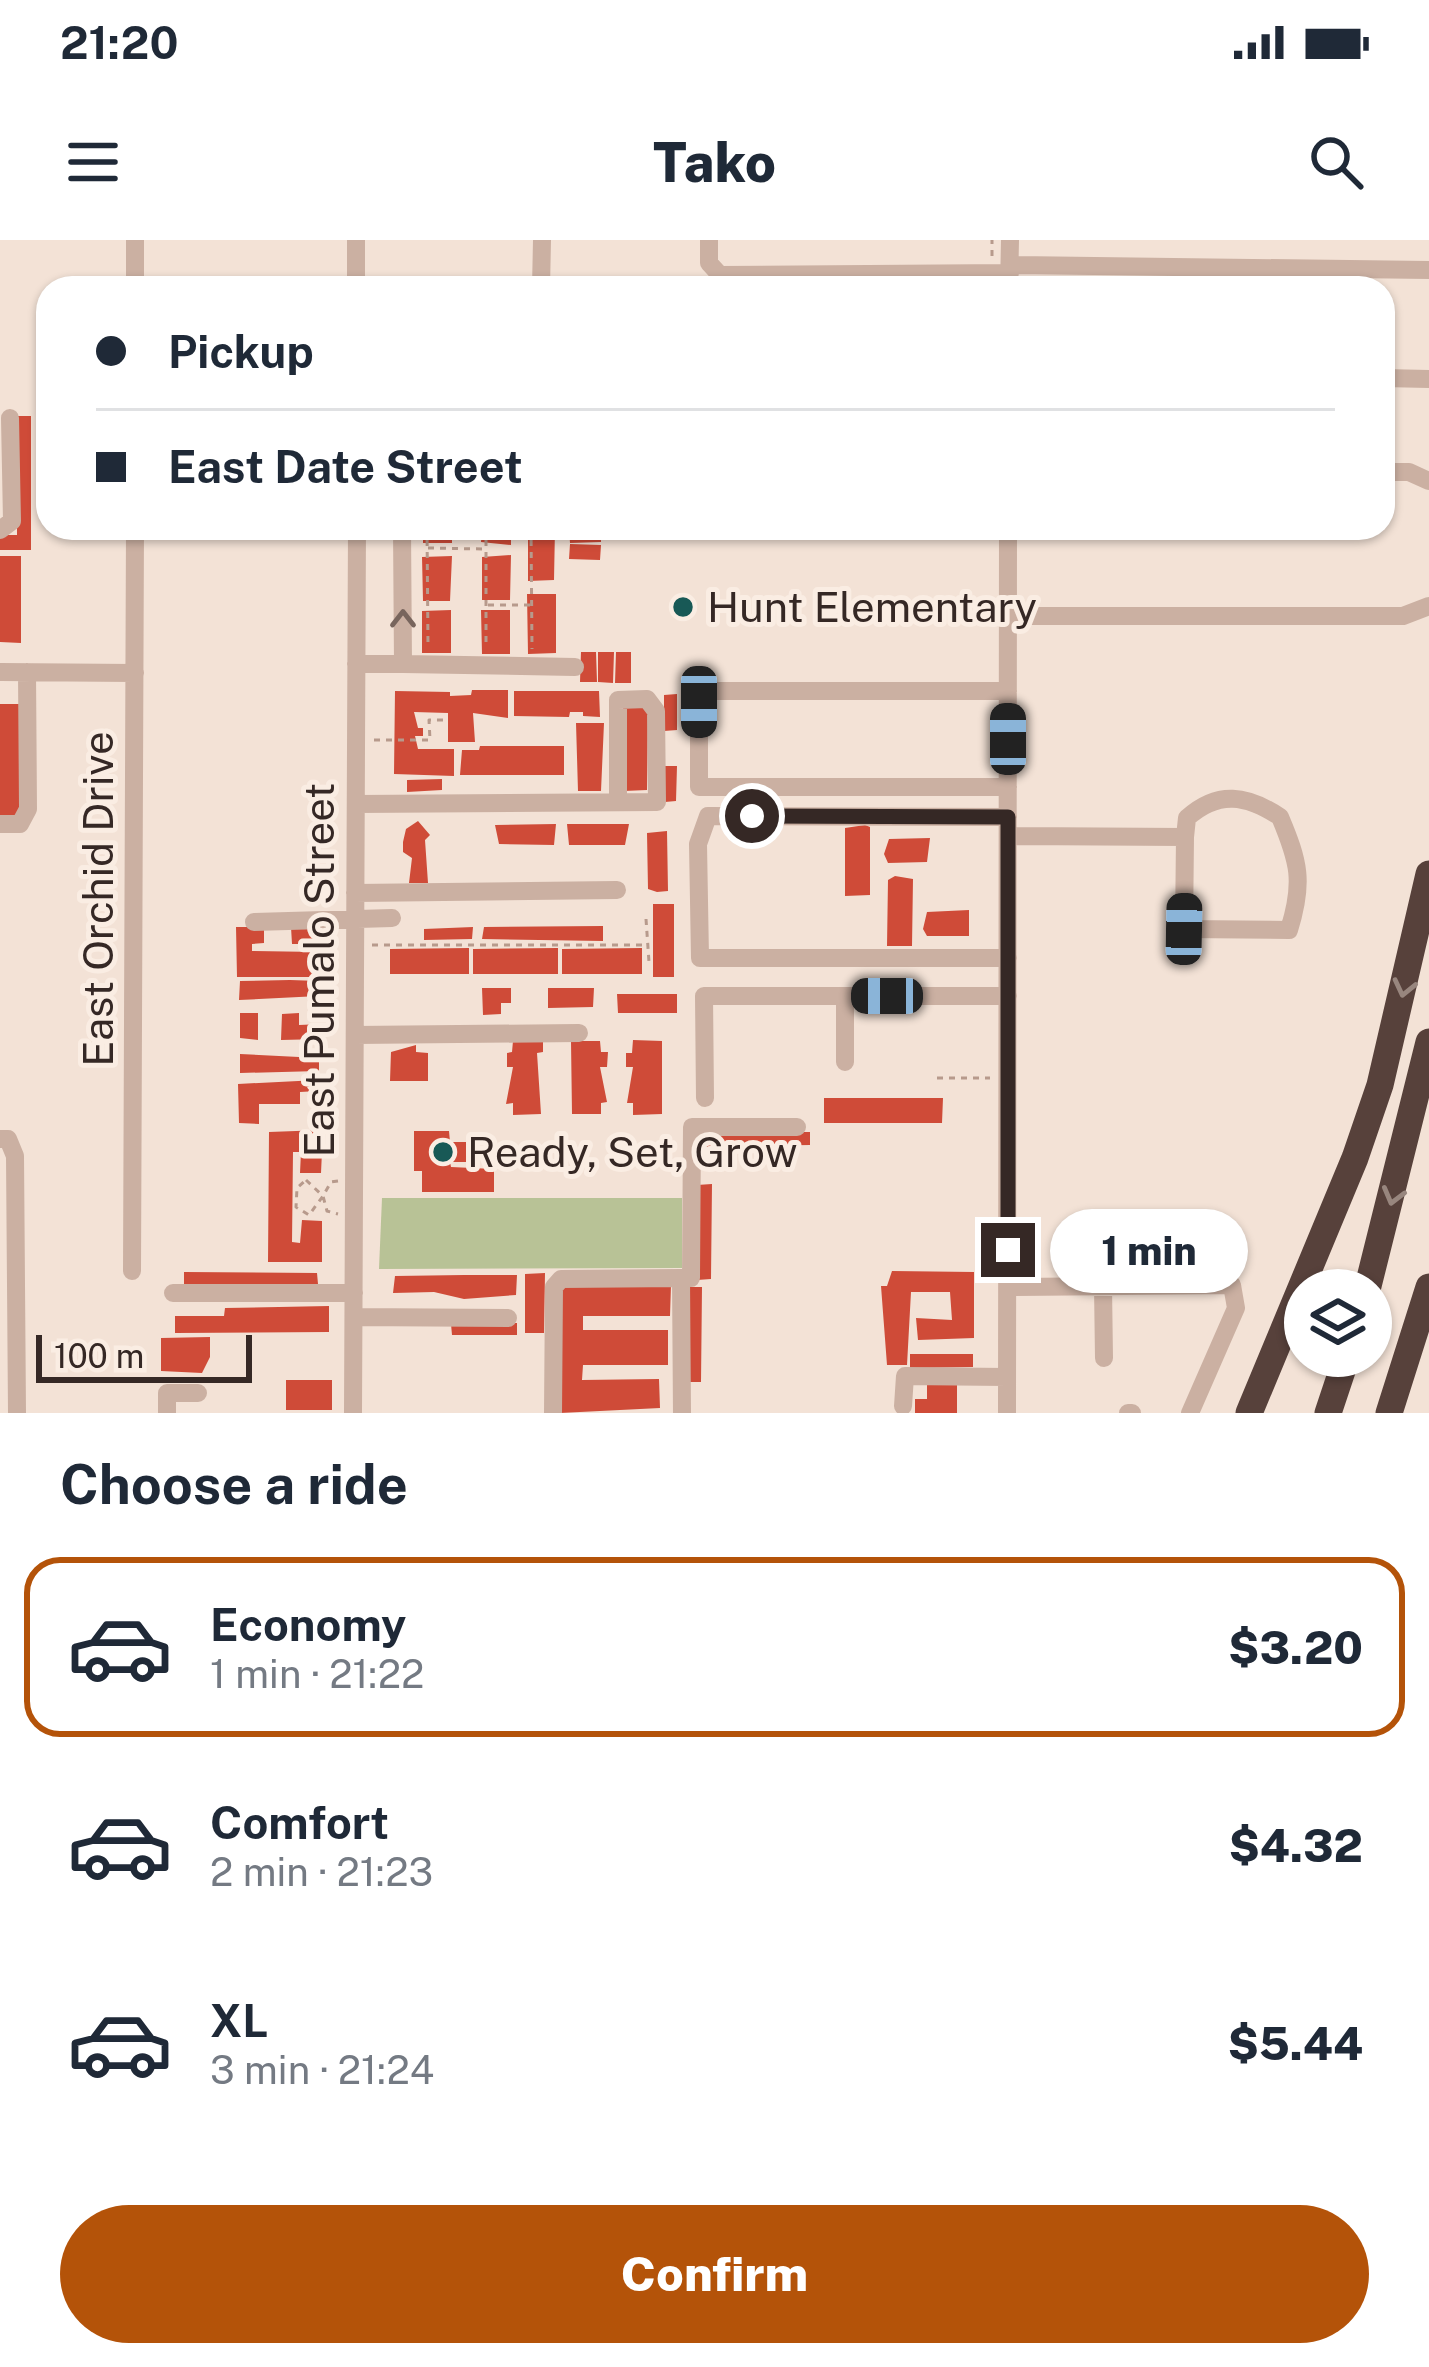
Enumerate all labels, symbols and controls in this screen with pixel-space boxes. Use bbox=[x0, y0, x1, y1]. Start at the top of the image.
text: 21:20 bbox=[60, 16, 178, 69]
icon: menu bbox=[60, 129, 126, 195]
icon: search bbox=[1303, 129, 1369, 195]
text: Tako bbox=[653, 131, 776, 194]
text: Pickup bbox=[168, 325, 314, 378]
text: East Date Street bbox=[168, 440, 523, 493]
place label: Hunt Elementary bbox=[707, 582, 1037, 631]
marker: Hunt Elementary bbox=[670, 594, 696, 620]
one-way arrow bbox=[390, 609, 416, 627]
car bbox=[681, 666, 717, 738]
car bbox=[990, 703, 1026, 775]
street label: East Orchid Drive bbox=[73, 731, 122, 1067]
street label: East Pumalo Street bbox=[294, 783, 343, 1157]
route start bbox=[725, 789, 779, 843]
car bbox=[1165, 893, 1203, 965]
car bbox=[851, 978, 923, 1014]
one-way arrow bbox=[1392, 978, 1417, 998]
place label: Ready, Set, Grow bbox=[467, 1127, 797, 1176]
marker: Ready, Set, Grow bbox=[430, 1139, 456, 1165]
one-way arrow bbox=[1382, 1186, 1407, 1206]
callout: 1 min bbox=[1050, 1208, 1248, 1292]
route end bbox=[981, 1223, 1035, 1277]
text: 1 min bbox=[1101, 1228, 1197, 1274]
map controls bbox=[1284, 1269, 1392, 1377]
button: layers bbox=[1284, 1269, 1392, 1377]
scale bar bbox=[36, 1329, 252, 1382]
text: 100 m bbox=[54, 1337, 144, 1375]
text: Choose a ride bbox=[60, 1453, 408, 1516]
icon: car bbox=[66, 1593, 174, 1701]
text: Economy bbox=[210, 1598, 406, 1651]
text: $3.20 bbox=[1228, 1621, 1363, 1674]
text: 1 min · 21:22 bbox=[210, 1651, 424, 1697]
icon: car bbox=[66, 1791, 174, 1899]
text: Comfort bbox=[210, 1796, 389, 1849]
text: $4.32 bbox=[1229, 1819, 1363, 1872]
text: 2 min · 21:23 bbox=[210, 1849, 433, 1895]
icon: car bbox=[66, 1989, 174, 2097]
text: XL bbox=[210, 1994, 268, 2047]
text: $5.44 bbox=[1228, 2017, 1363, 2070]
text: 3 min · 21:24 bbox=[210, 2047, 434, 2093]
button: Confirm bbox=[60, 2205, 1369, 2343]

